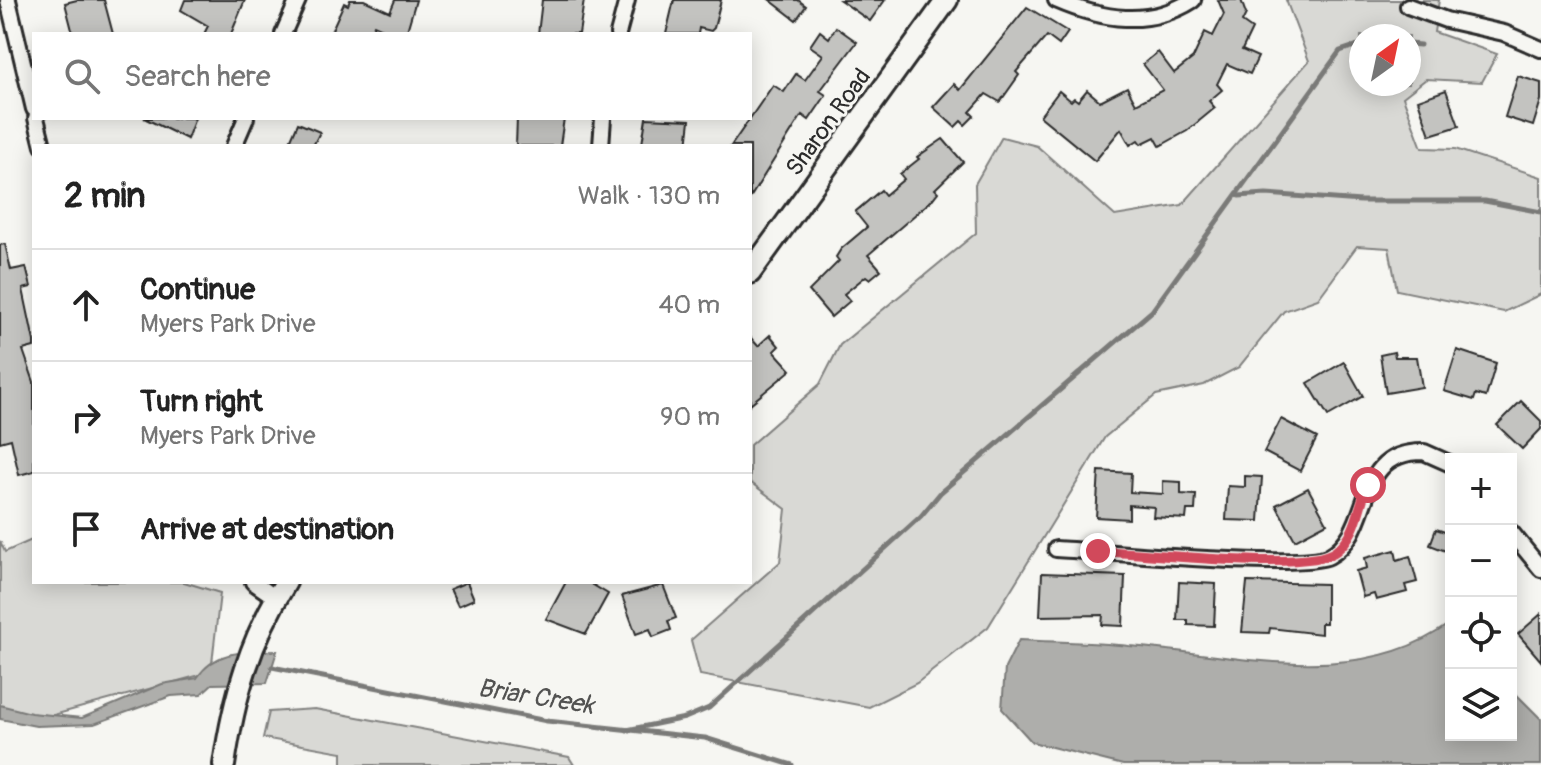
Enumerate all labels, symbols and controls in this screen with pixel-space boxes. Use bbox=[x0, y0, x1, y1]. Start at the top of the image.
north arrow bbox=[1349, 24, 1421, 96]
search box bbox=[32, 32, 752, 120]
icon: search bbox=[60, 54, 104, 98]
text: Search here bbox=[124, 58, 271, 95]
street label: Sharon Road bbox=[780, 63, 877, 182]
text: 2 min bbox=[64, 175, 146, 218]
text: Walk · 130 m bbox=[578, 180, 720, 212]
text: Continue bbox=[140, 271, 255, 308]
icon: ahead bbox=[64, 283, 108, 327]
text: 40 m bbox=[658, 289, 720, 321]
text: Myers Park Drive bbox=[140, 308, 316, 340]
text: Turn right bbox=[140, 383, 263, 420]
icon: right bbox=[64, 395, 108, 439]
text: 90 m bbox=[660, 401, 720, 433]
text: Myers Park Drive bbox=[140, 420, 316, 452]
map controls bbox=[1445, 453, 1517, 741]
button: + bbox=[1445, 453, 1517, 525]
route start bbox=[1350, 467, 1386, 503]
icon: arrive bbox=[64, 507, 108, 551]
text: Arrive at destination bbox=[140, 511, 394, 548]
button: − bbox=[1445, 525, 1517, 597]
route end bbox=[1080, 533, 1116, 569]
button: locate bbox=[1445, 597, 1517, 669]
button: layers bbox=[1445, 669, 1517, 741]
water label: Briar Creek bbox=[476, 672, 598, 722]

